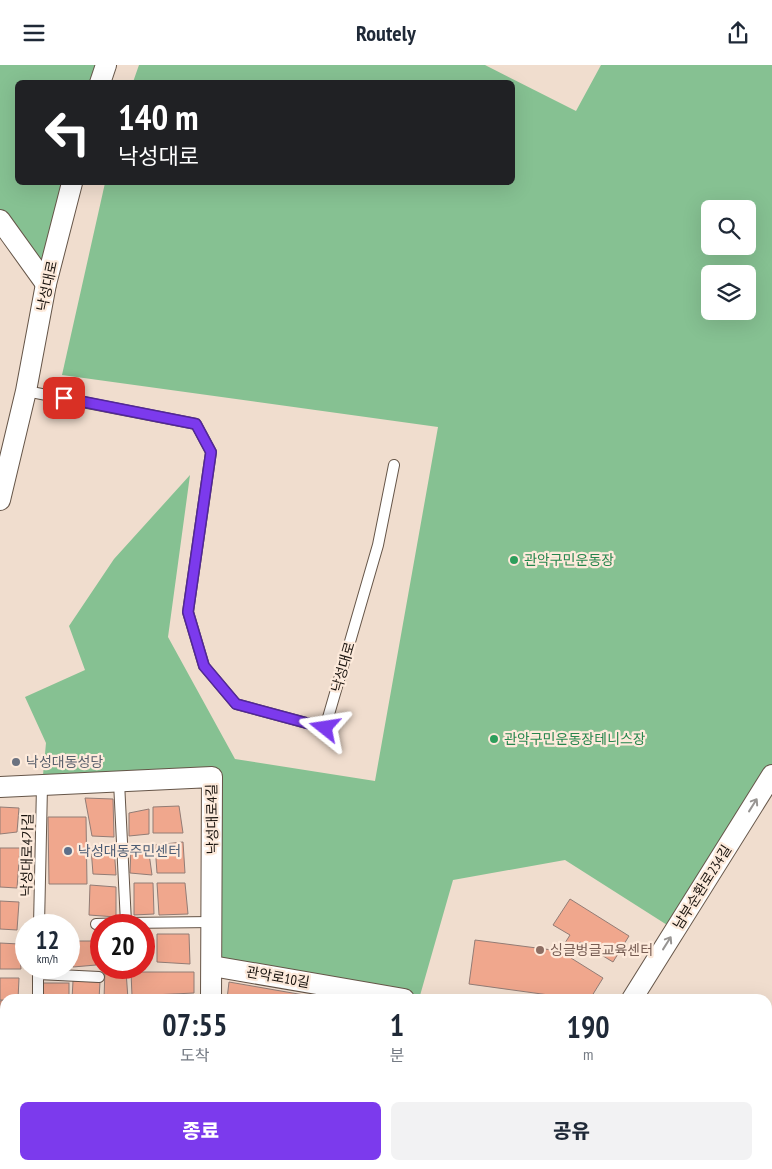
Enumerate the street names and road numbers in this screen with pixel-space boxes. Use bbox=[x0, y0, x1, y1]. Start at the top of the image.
street label: 낙성대로 bbox=[33, 259, 61, 313]
street label: 낙성대로 bbox=[327, 640, 359, 694]
street label: 낙성대로4길 bbox=[202, 783, 222, 855]
street label: 낙성대로4가길 bbox=[17, 813, 37, 897]
street label: 남부순환로234길 bbox=[669, 841, 735, 933]
street label: 관악로10길 bbox=[245, 963, 311, 991]

